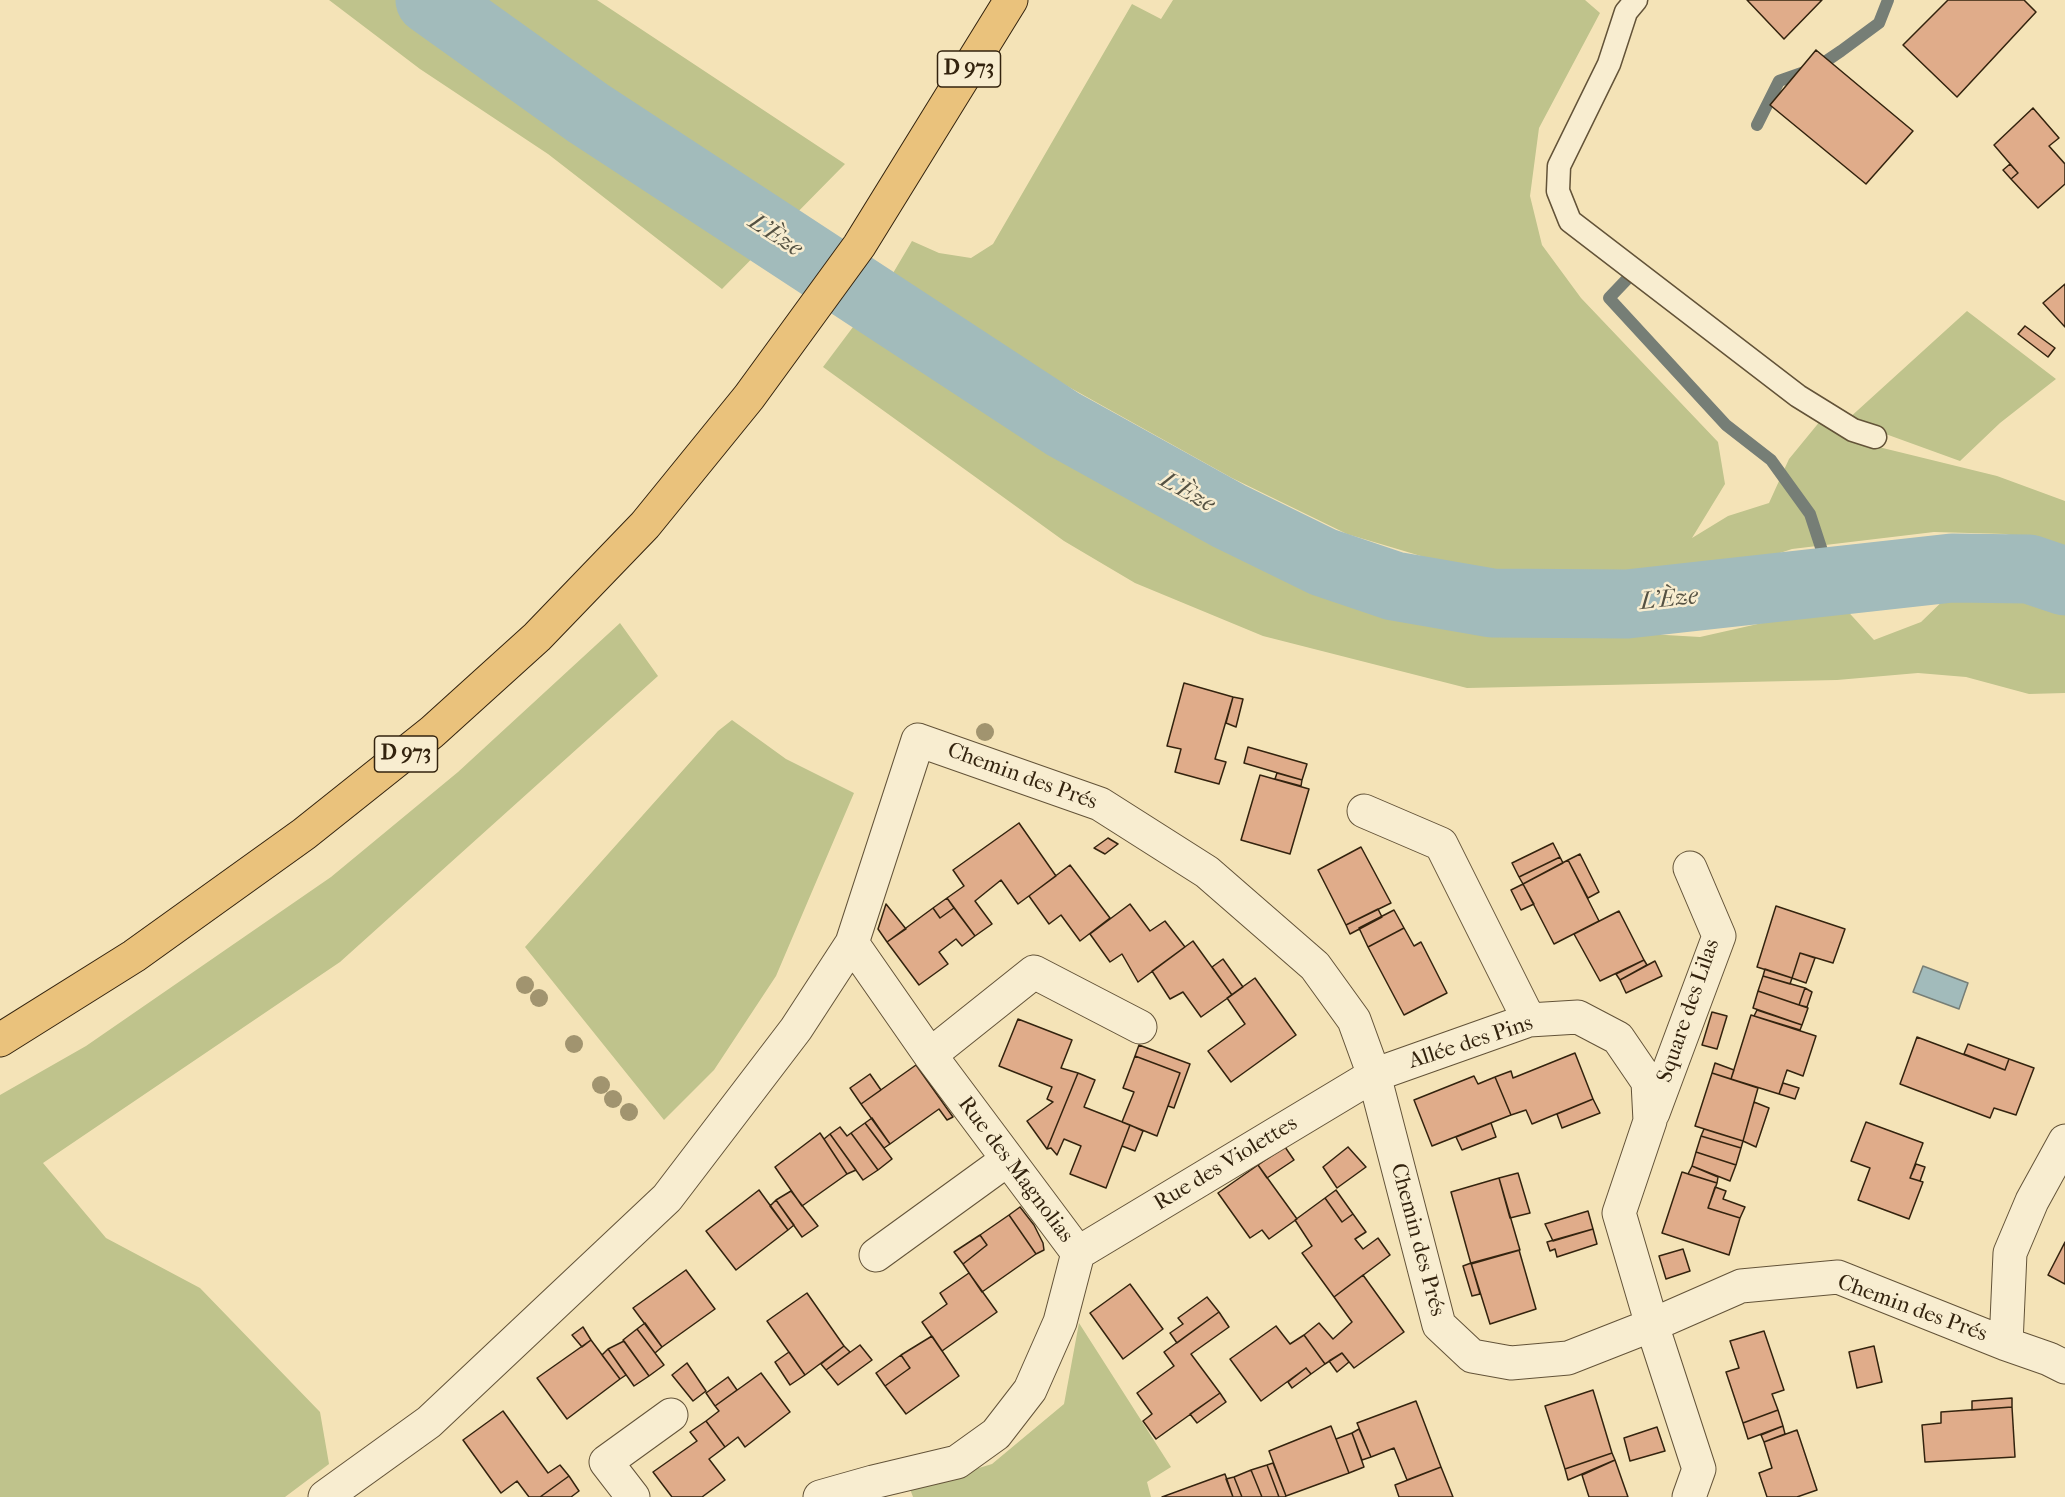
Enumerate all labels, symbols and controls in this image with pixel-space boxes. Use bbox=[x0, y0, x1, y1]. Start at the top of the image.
road number: D 973 bbox=[938, 51, 1000, 87]
water label: L'Èze bbox=[743, 208, 807, 264]
water label: L'Èze bbox=[1155, 466, 1219, 520]
water label: L'Èze bbox=[1639, 583, 1699, 617]
road number: D 973 bbox=[374, 736, 438, 772]
street label: Chemin des Prés bbox=[944, 738, 1100, 816]
street label: Square des Lilas bbox=[1652, 936, 1726, 1086]
street label: Allée des Pins bbox=[1406, 1010, 1536, 1076]
street label: Rue des Magnolias bbox=[952, 1092, 1078, 1248]
street label: Rue des Violettes bbox=[1150, 1111, 1302, 1217]
street label: Chemin des Prés bbox=[1384, 1161, 1450, 1319]
street label: Chemin des Prés bbox=[1834, 1270, 1990, 1348]

